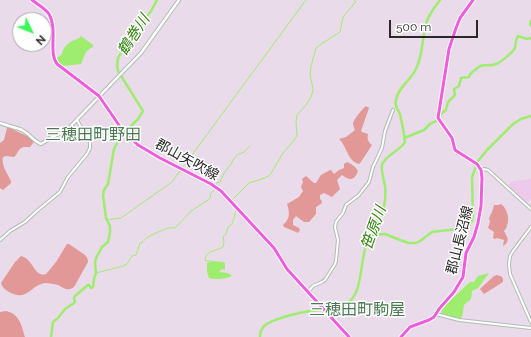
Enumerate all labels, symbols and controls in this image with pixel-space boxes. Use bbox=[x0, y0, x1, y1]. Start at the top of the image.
water label: 鶴巻川 bbox=[114, 11, 154, 59]
north arrow bbox=[12, 12, 52, 52]
scale bar bbox=[391, 12, 480, 38]
text: 500 m bbox=[396, 20, 431, 34]
text: N bbox=[33, 32, 48, 47]
district label: 三穂田町野田 bbox=[45, 125, 141, 145]
street label: 郡山矢吹線 bbox=[152, 136, 222, 184]
water label: 笹原川 bbox=[358, 204, 390, 252]
street label: 郡山長沼線 bbox=[443, 204, 477, 276]
district label: 三穂田町駒屋 bbox=[309, 300, 405, 320]

